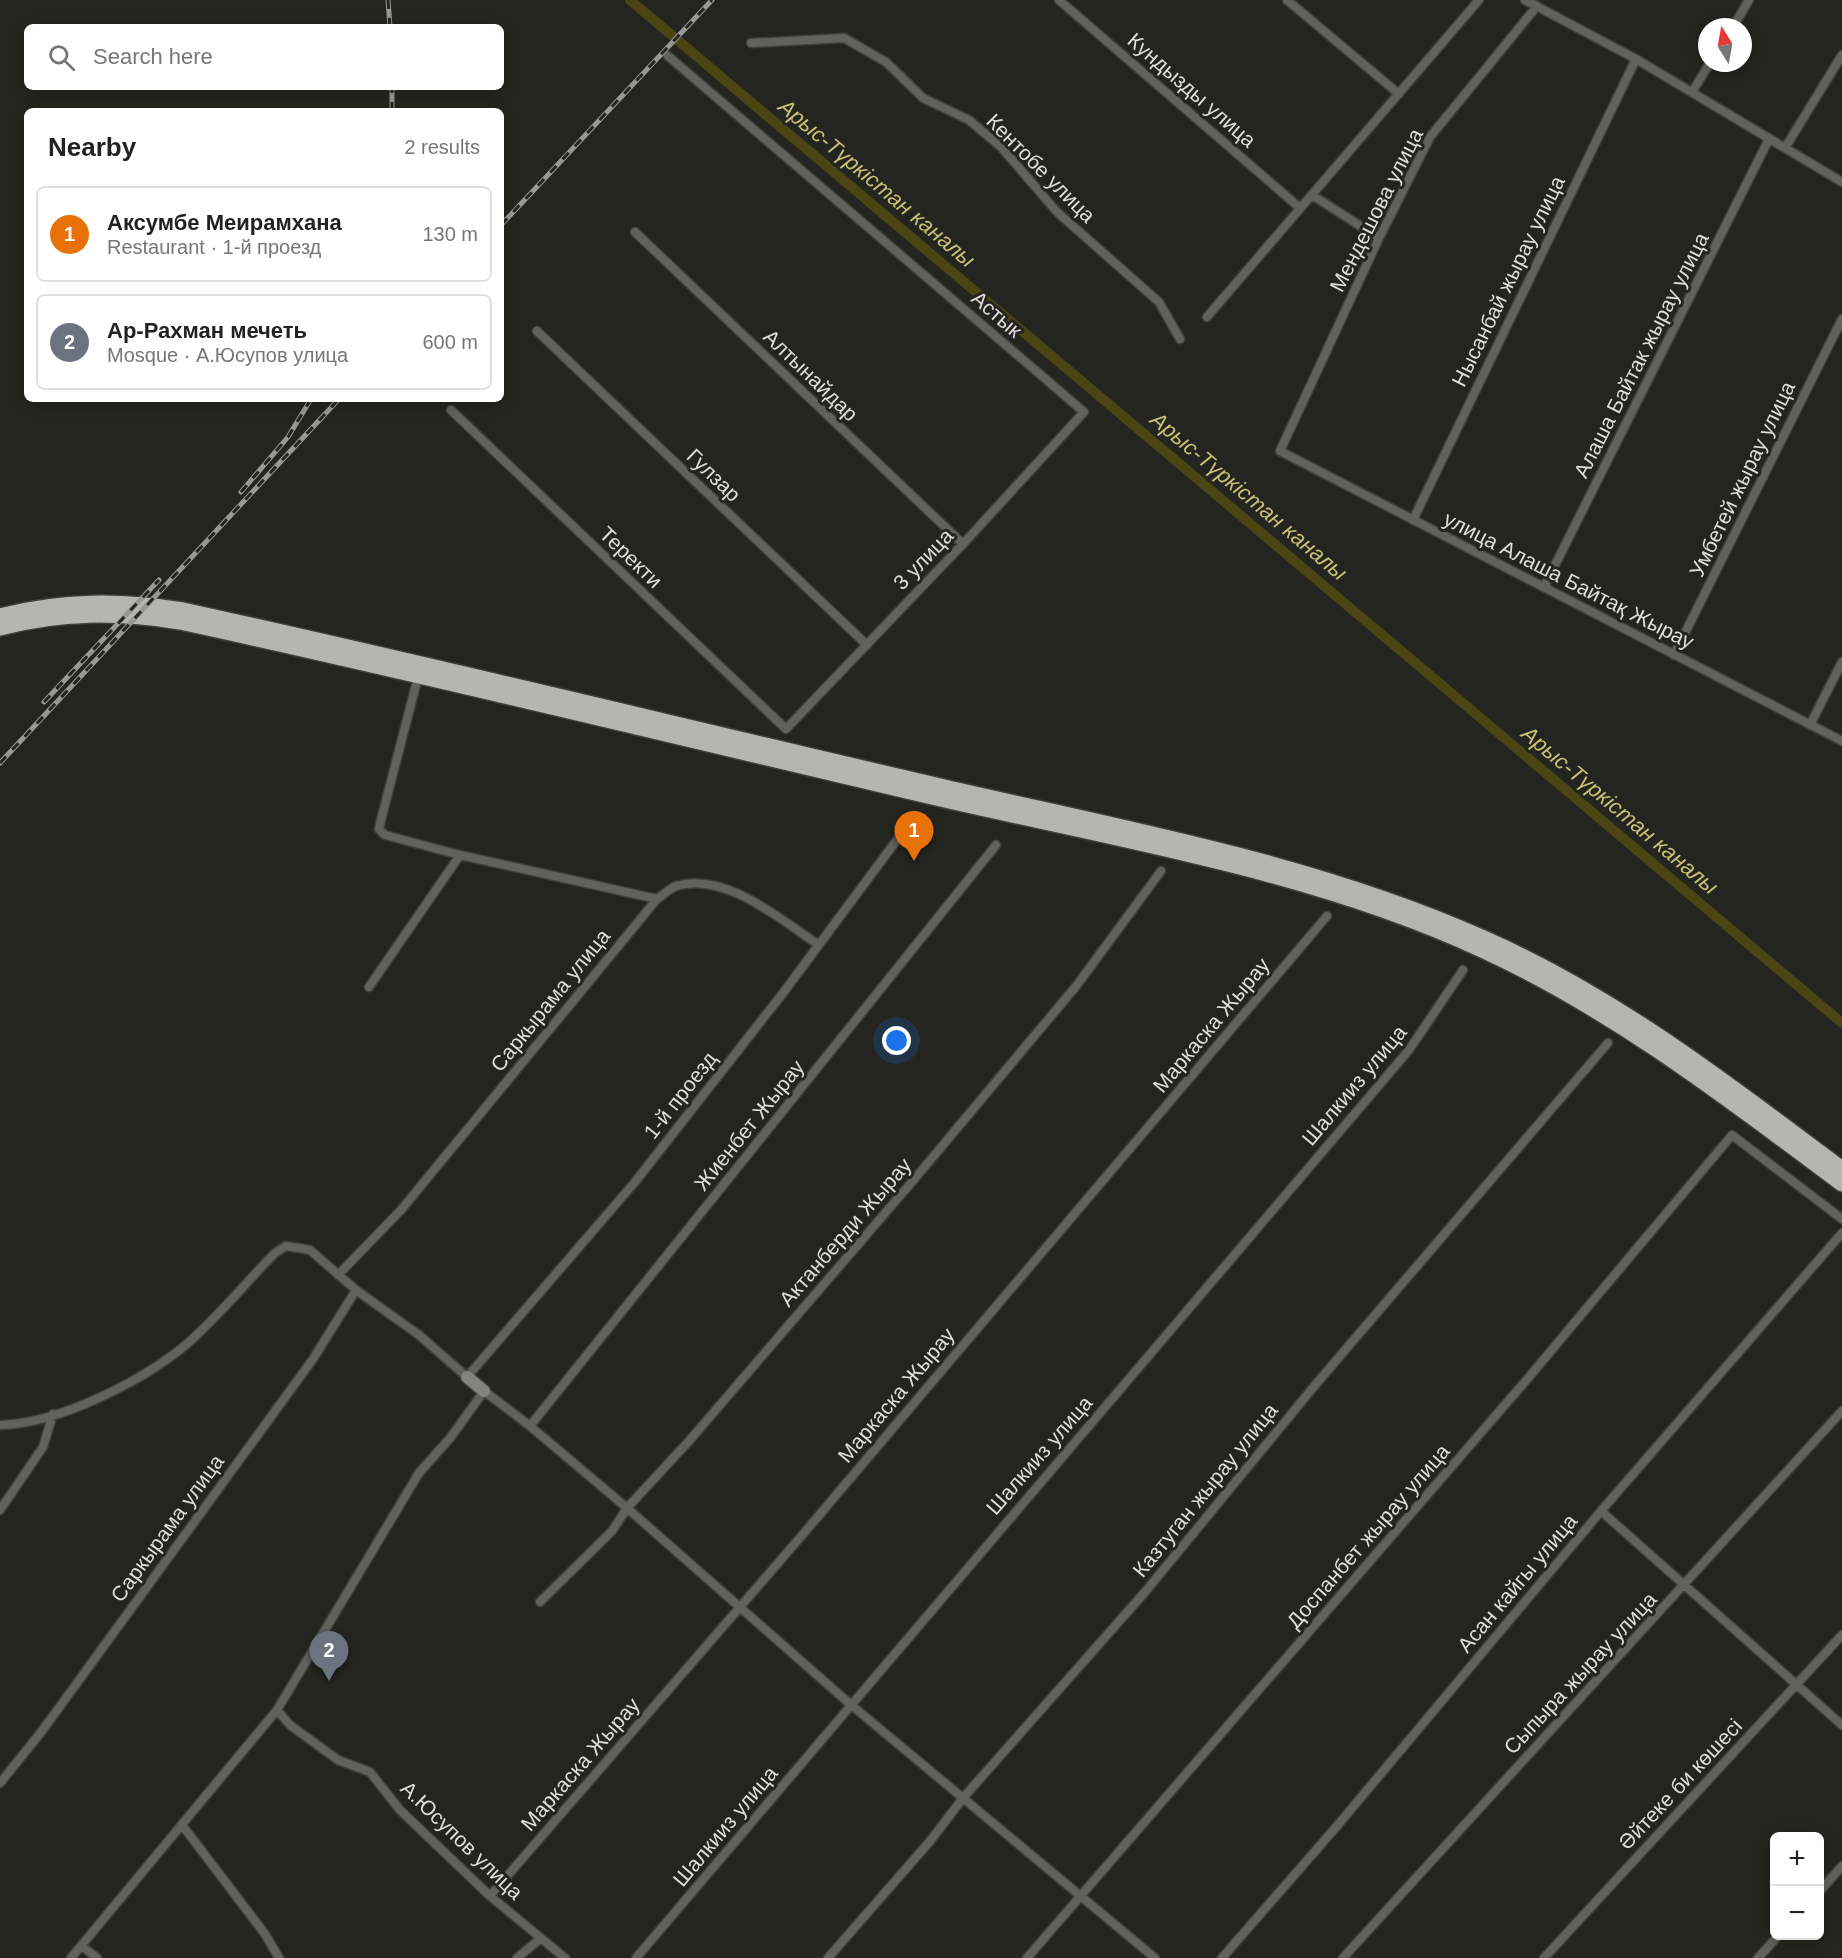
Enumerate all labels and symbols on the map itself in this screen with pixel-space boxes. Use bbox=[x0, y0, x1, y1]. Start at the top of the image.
north arrow bbox=[1698, 18, 1752, 72]
street label: Кундызды улица bbox=[1123, 28, 1261, 152]
water label: Арыс-Түркістан каналы bbox=[772, 92, 980, 272]
street label: Кентобе улица bbox=[982, 109, 1100, 227]
street label: Мендешова улица bbox=[1325, 124, 1427, 295]
street label: Нысанбай жырау улица bbox=[1447, 172, 1569, 390]
street label: Алаша Байтак жырау улица bbox=[1569, 228, 1713, 481]
street label: Астык bbox=[967, 286, 1027, 342]
street label: Алтынайдар bbox=[759, 324, 863, 426]
street label: Умбетей жырау улица bbox=[1685, 377, 1799, 580]
water label: Арыс-Түркістан каналы bbox=[1144, 405, 1352, 585]
street label: Гулзар bbox=[683, 444, 745, 506]
street label: улица Алаша Байтақ Жырау bbox=[1440, 507, 1698, 653]
street label: Теректи bbox=[595, 522, 667, 592]
street label: 3 улица bbox=[889, 524, 958, 594]
water label: Арыс-Түркістан каналы bbox=[1515, 719, 1723, 899]
pin: 1 bbox=[894, 812, 934, 861]
street label: Саркырама улица bbox=[486, 924, 615, 1076]
street label: Маркаска Жырау bbox=[1148, 953, 1274, 1097]
street label: Шалкииз улица bbox=[1297, 1020, 1411, 1149]
your location bbox=[882, 1026, 911, 1055]
street label: 1-й проезд bbox=[639, 1047, 721, 1143]
street label: Жиенбет Жырау bbox=[689, 1055, 809, 1195]
street label: Актанберди Жырау bbox=[774, 1153, 916, 1311]
street label: Маркаска Жырау bbox=[833, 1323, 959, 1467]
street label: Шалкииз улица bbox=[981, 1391, 1097, 1519]
street label: Казтуган жырау улица bbox=[1128, 1398, 1282, 1581]
street label: Доспанбет жырау улица bbox=[1282, 1439, 1454, 1633]
street label: Саркырама улица bbox=[106, 1450, 228, 1606]
street label: Асан кайгы улица bbox=[1453, 1509, 1582, 1657]
street label: Сыпыра жырау улица bbox=[1499, 1587, 1661, 1758]
pin: 2 bbox=[310, 1632, 348, 1681]
street label: Маркаска Жырау bbox=[516, 1693, 644, 1835]
street label: Әйтеке би көшесі bbox=[1614, 1714, 1746, 1854]
street label: Шалкииз улица bbox=[668, 1761, 782, 1890]
street label: А.Юсупов улица bbox=[397, 1776, 528, 1904]

